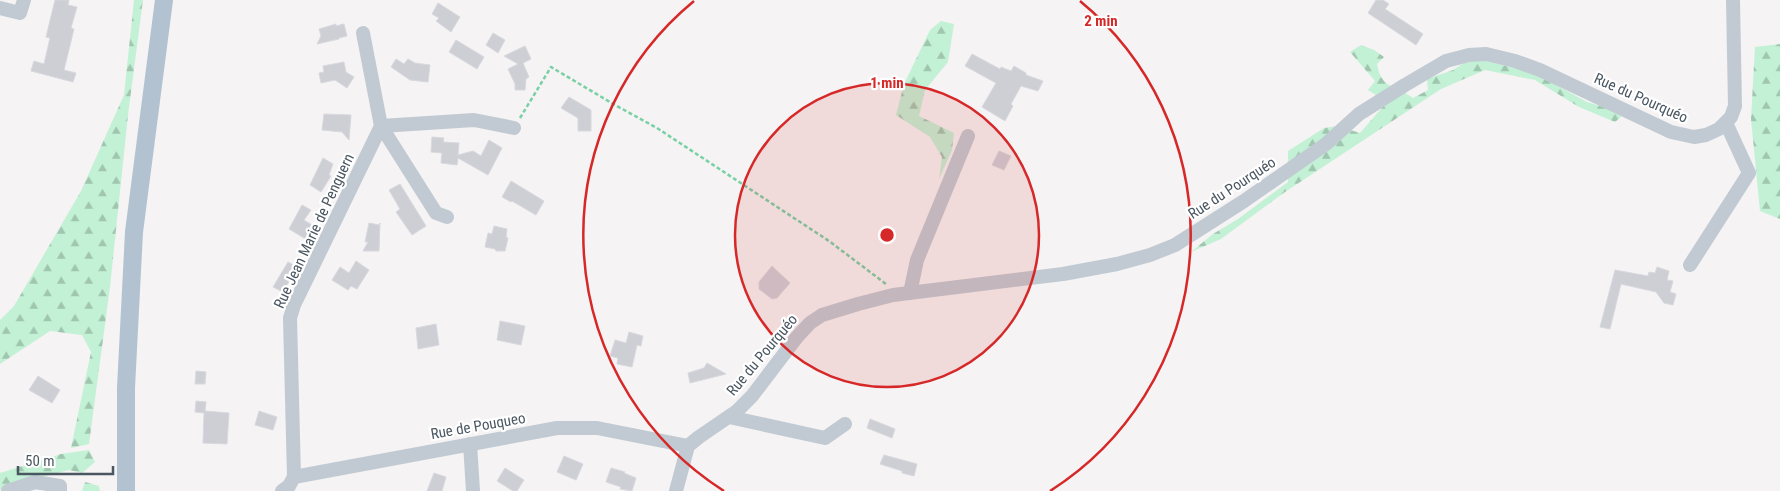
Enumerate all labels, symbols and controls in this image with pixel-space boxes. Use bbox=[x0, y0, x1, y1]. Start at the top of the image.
text: 2 min bbox=[1084, 12, 1118, 30]
street label: Rue du Pourquéo bbox=[1591, 69, 1691, 127]
text: 1 min bbox=[870, 74, 904, 92]
street label: Rue Jean Marie de Penguern bbox=[270, 151, 358, 311]
street label: Rue du Pourquéo bbox=[1185, 153, 1279, 223]
centre of rings bbox=[878, 226, 896, 244]
street label: Rue du Pourquéo bbox=[723, 311, 801, 399]
street label: Rue de Pouqueo bbox=[429, 409, 527, 443]
scale bar bbox=[18, 444, 112, 476]
text: 50 m bbox=[25, 452, 55, 470]

